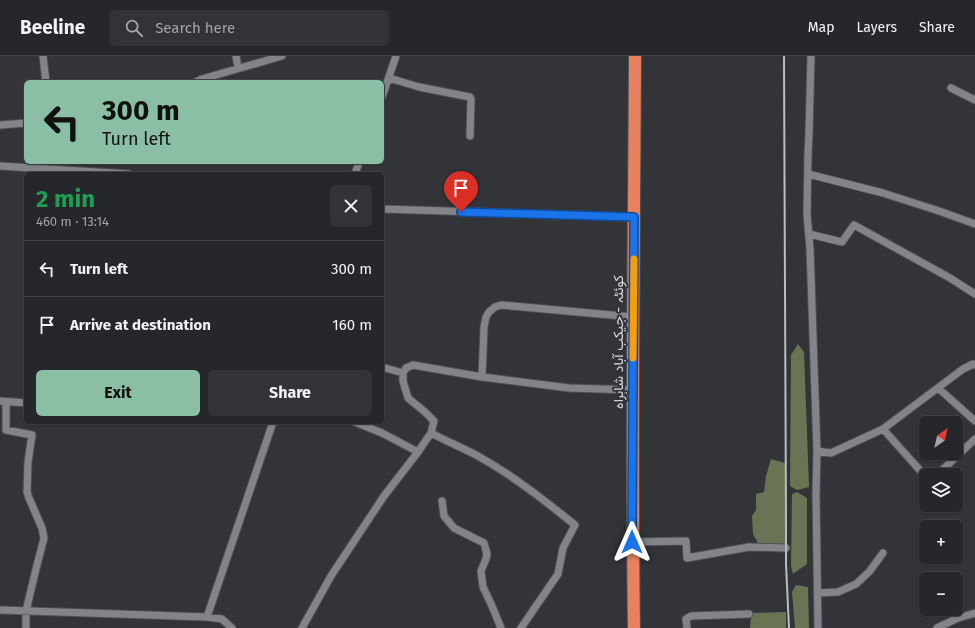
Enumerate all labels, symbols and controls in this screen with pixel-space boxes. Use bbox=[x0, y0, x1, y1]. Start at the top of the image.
search box bbox=[109, 10, 389, 46]
text: Beeline bbox=[20, 16, 85, 39]
icon: search bbox=[123, 17, 145, 39]
text: Search here bbox=[155, 19, 235, 37]
text: Map bbox=[808, 19, 834, 36]
text: Layers bbox=[856, 19, 897, 36]
text: Share bbox=[919, 19, 955, 36]
text: 300 m bbox=[102, 94, 180, 127]
icon: left bbox=[36, 96, 88, 148]
text: Turn left bbox=[102, 128, 171, 150]
pin bbox=[444, 171, 478, 212]
icon: arrive bbox=[450, 177, 472, 199]
text: 2 min bbox=[36, 185, 95, 213]
button: close bbox=[330, 185, 372, 227]
text: 460 m · 13:14 bbox=[36, 214, 109, 229]
icon: left bbox=[36, 258, 58, 280]
text: Turn left bbox=[70, 260, 128, 278]
text: 300 m bbox=[331, 260, 372, 278]
street label: کوئٹہ - جیکب آباد شاہراہ bbox=[610, 275, 628, 409]
icon: arrive bbox=[36, 314, 58, 336]
text: Arrive at destination bbox=[70, 316, 211, 334]
text: 160 m bbox=[332, 316, 372, 334]
button: Exit bbox=[36, 370, 200, 416]
button: Share bbox=[208, 370, 372, 416]
north arrow bbox=[919, 416, 963, 460]
map controls bbox=[919, 416, 963, 616]
button: layers bbox=[919, 468, 963, 512]
button: + bbox=[919, 520, 963, 564]
position arrow bbox=[611, 521, 653, 563]
button: − bbox=[919, 572, 963, 616]

